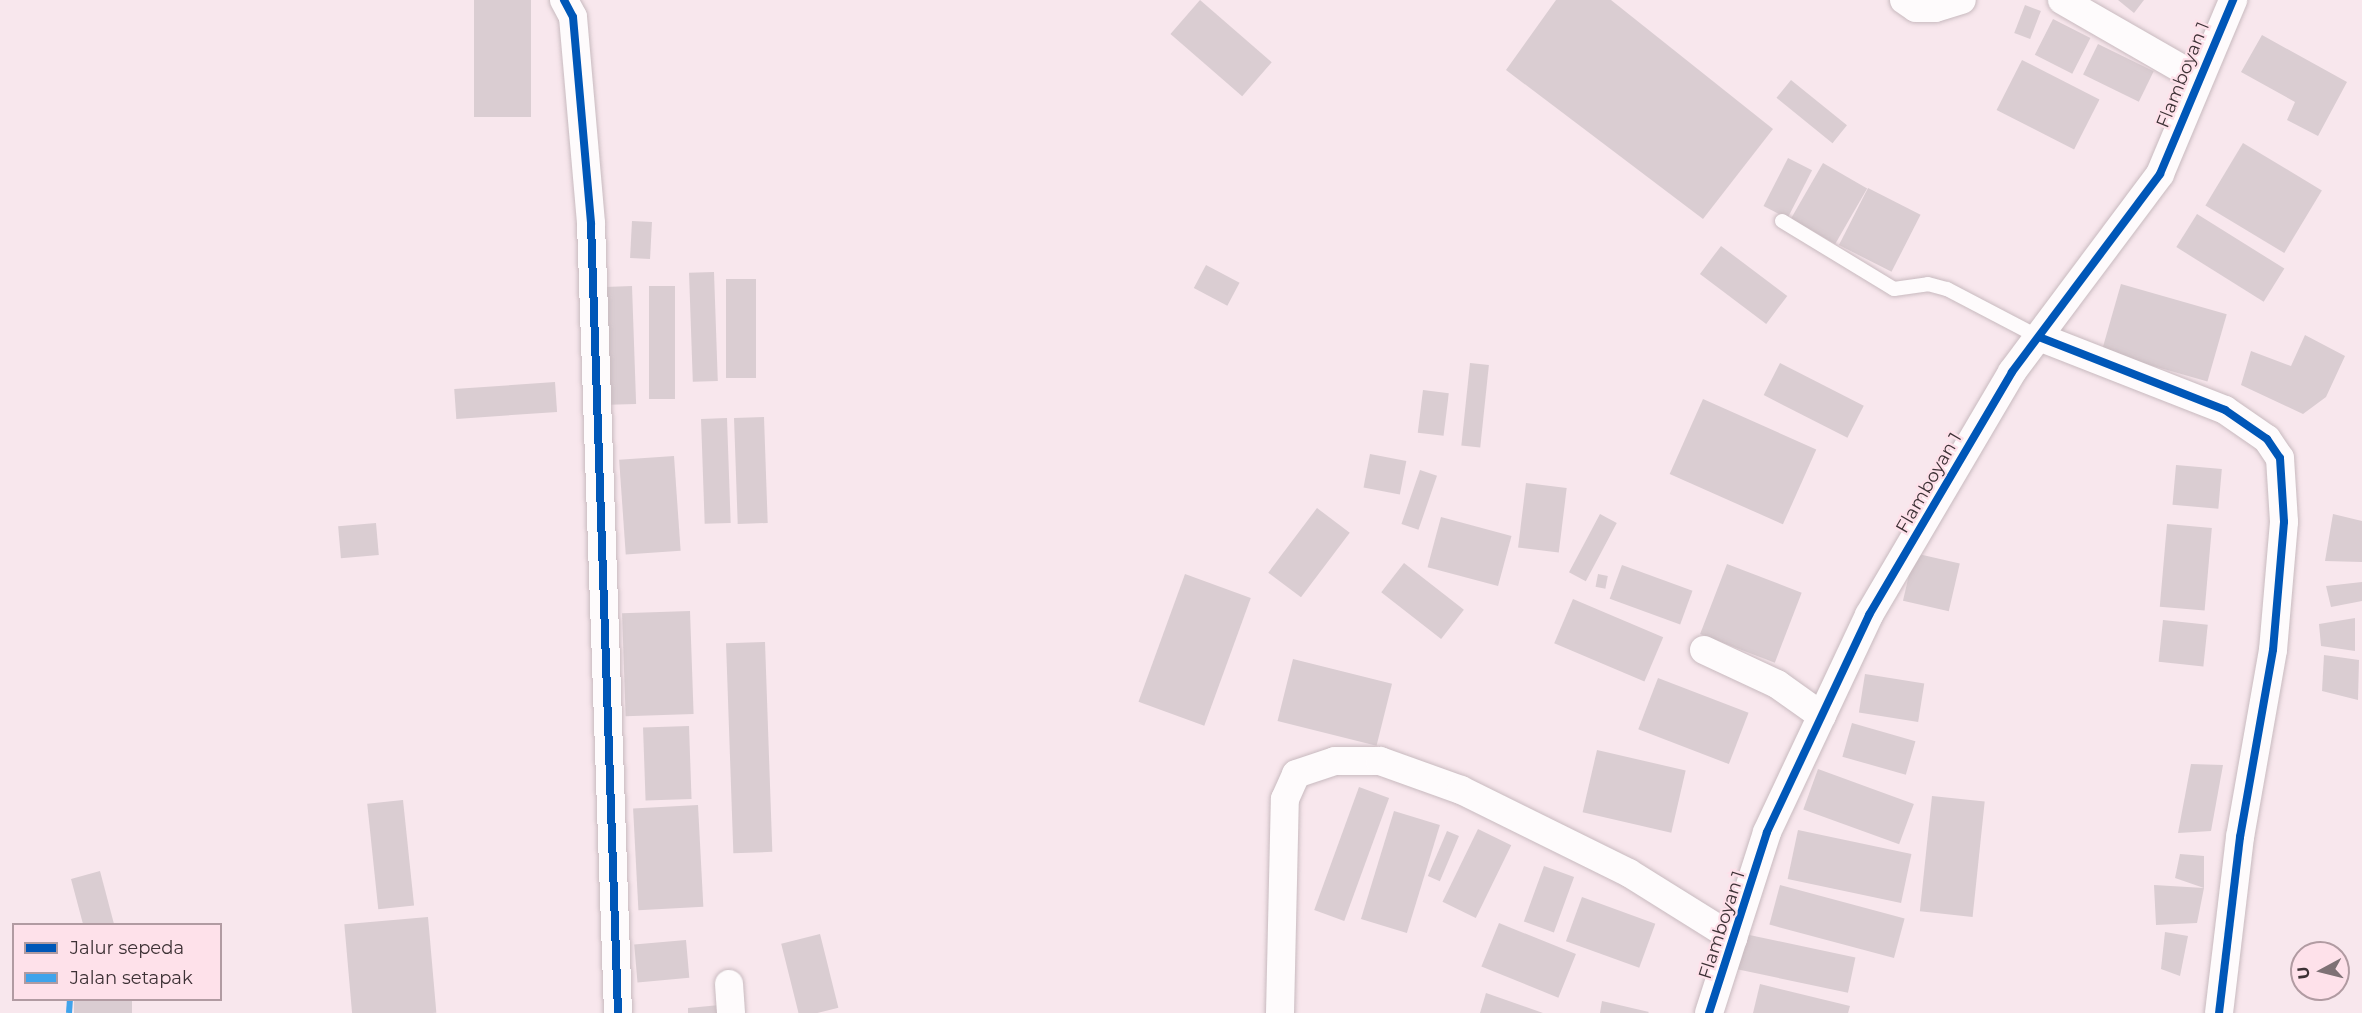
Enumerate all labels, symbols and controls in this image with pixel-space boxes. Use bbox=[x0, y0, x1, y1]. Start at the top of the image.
street label: Flamboyan 1 bbox=[2152, 19, 2214, 131]
street label: Flamboyan 1 bbox=[1891, 429, 1967, 537]
street label: Flamboyan 1 bbox=[1694, 868, 1750, 982]
legend bbox=[12, 923, 222, 1001]
text: Jalur sepeda bbox=[70, 937, 184, 959]
north arrow bbox=[2290, 941, 2350, 1001]
text: U bbox=[2293, 966, 2314, 980]
text: Jalan setapak bbox=[70, 967, 193, 989]

